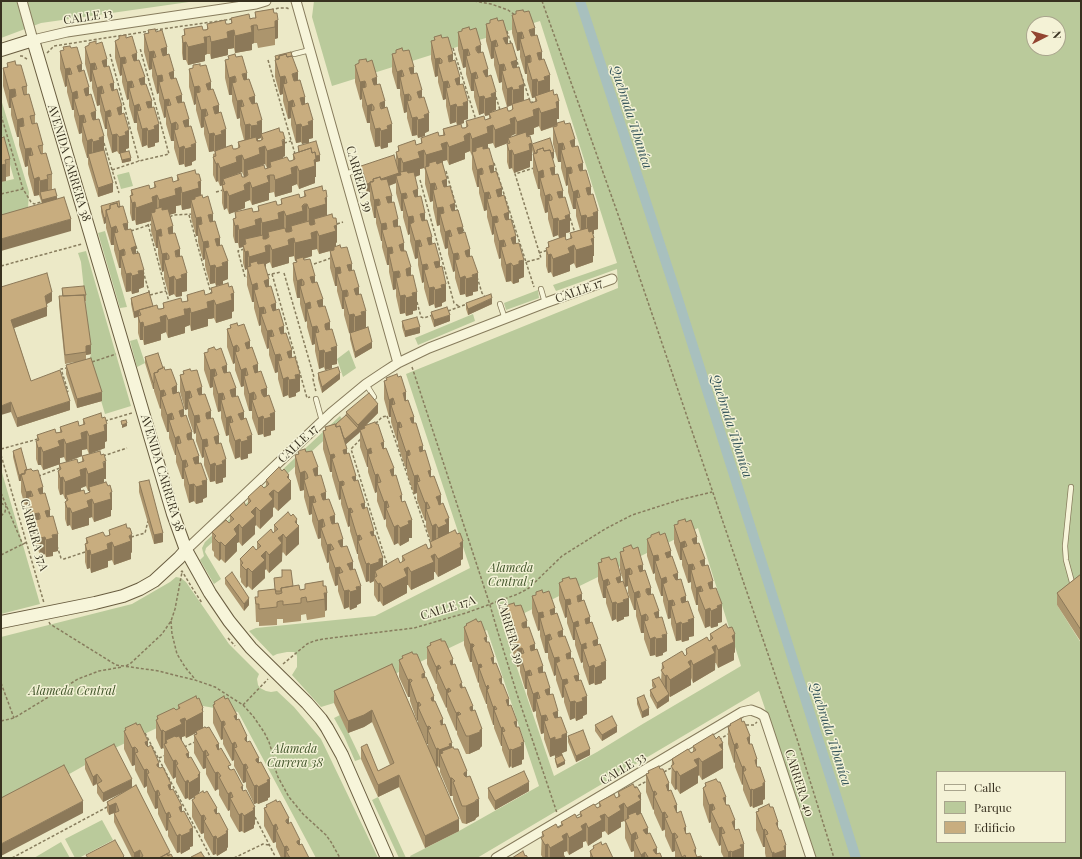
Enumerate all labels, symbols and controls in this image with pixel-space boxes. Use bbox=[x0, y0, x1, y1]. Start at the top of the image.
street label: CALLE 13 bbox=[62, 6, 114, 28]
north arrow bbox=[1026, 16, 1066, 56]
text: N bbox=[1050, 30, 1065, 40]
water label: Quebrada Tibaníca bbox=[607, 63, 655, 171]
street label: AVENIDA CARRERA 38 bbox=[44, 103, 94, 223]
street label: CARRERA 39 bbox=[343, 144, 375, 214]
street label: CALLE 17 bbox=[553, 276, 605, 306]
water label: Quebrada Tibaníca bbox=[707, 372, 755, 480]
street label: AVENIDA CARRERA 38 bbox=[137, 413, 187, 533]
street label: CALLE 17 bbox=[275, 422, 321, 466]
street label: CARRERA 37A bbox=[17, 497, 51, 573]
park label: Alameda Central 1 bbox=[488, 561, 534, 589]
street label: CALLE 17A bbox=[419, 593, 477, 623]
street label: CARRERA 39 bbox=[493, 596, 527, 666]
water label: Quebrada Tibaníca bbox=[806, 680, 854, 788]
park label: Alameda Central bbox=[29, 684, 115, 698]
park label: Alameda Carrera 38 bbox=[267, 742, 323, 770]
street label: CARRERA 40 bbox=[781, 748, 817, 818]
street label: CALLE 33 bbox=[598, 750, 648, 788]
legend bbox=[936, 771, 1066, 843]
text: Calle bbox=[974, 779, 1001, 795]
text: Parque bbox=[974, 799, 1012, 815]
text: Edificio bbox=[974, 819, 1015, 835]

